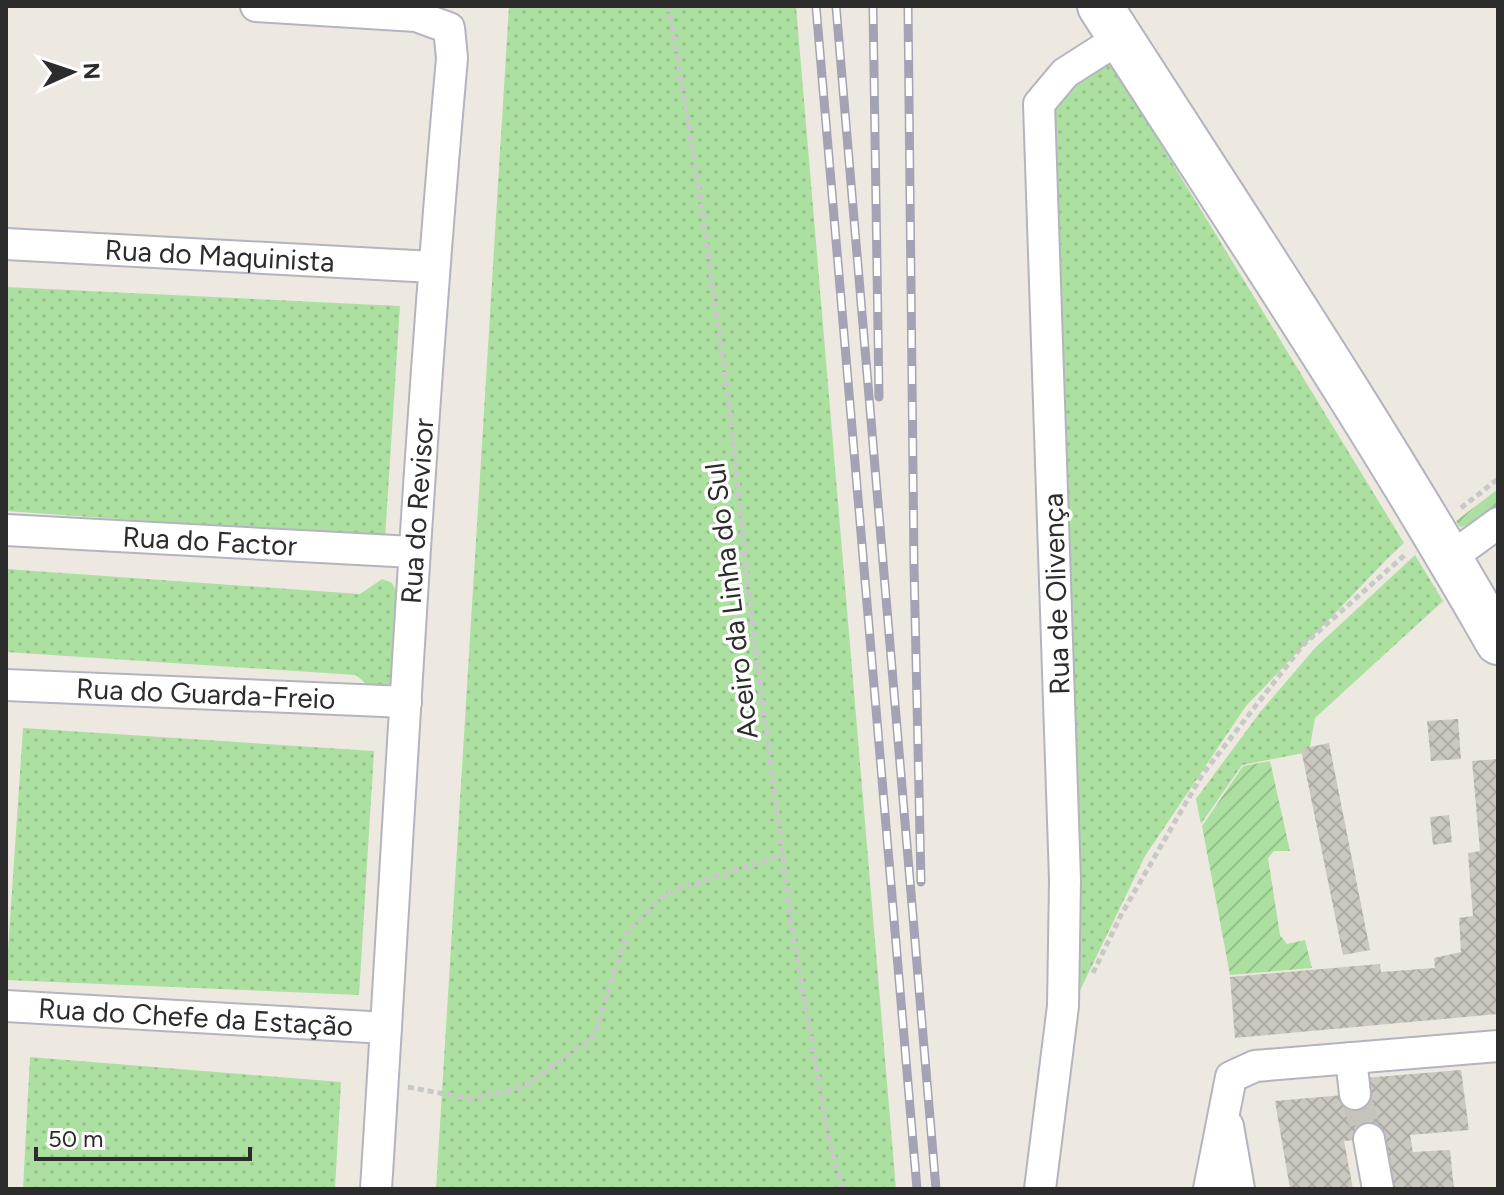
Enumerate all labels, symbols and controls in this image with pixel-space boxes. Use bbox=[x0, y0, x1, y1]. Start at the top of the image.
north arrow bbox=[32, 32, 112, 112]
text: N bbox=[78, 62, 105, 80]
street label: Rua do Maquinista bbox=[104, 232, 336, 279]
street label: Rua do Revisor bbox=[394, 416, 440, 605]
street label: Aceiro da Linha do Sul bbox=[697, 461, 765, 741]
street label: Rua de Olivença bbox=[1035, 493, 1077, 695]
street label: Rua do Factor bbox=[122, 519, 298, 563]
street label: Rua do Guarda-Freio bbox=[75, 671, 336, 716]
street label: Rua do Chefe da Estação bbox=[37, 991, 354, 1043]
scale bar bbox=[36, 1111, 250, 1161]
text: 50 m bbox=[48, 1124, 104, 1153]

